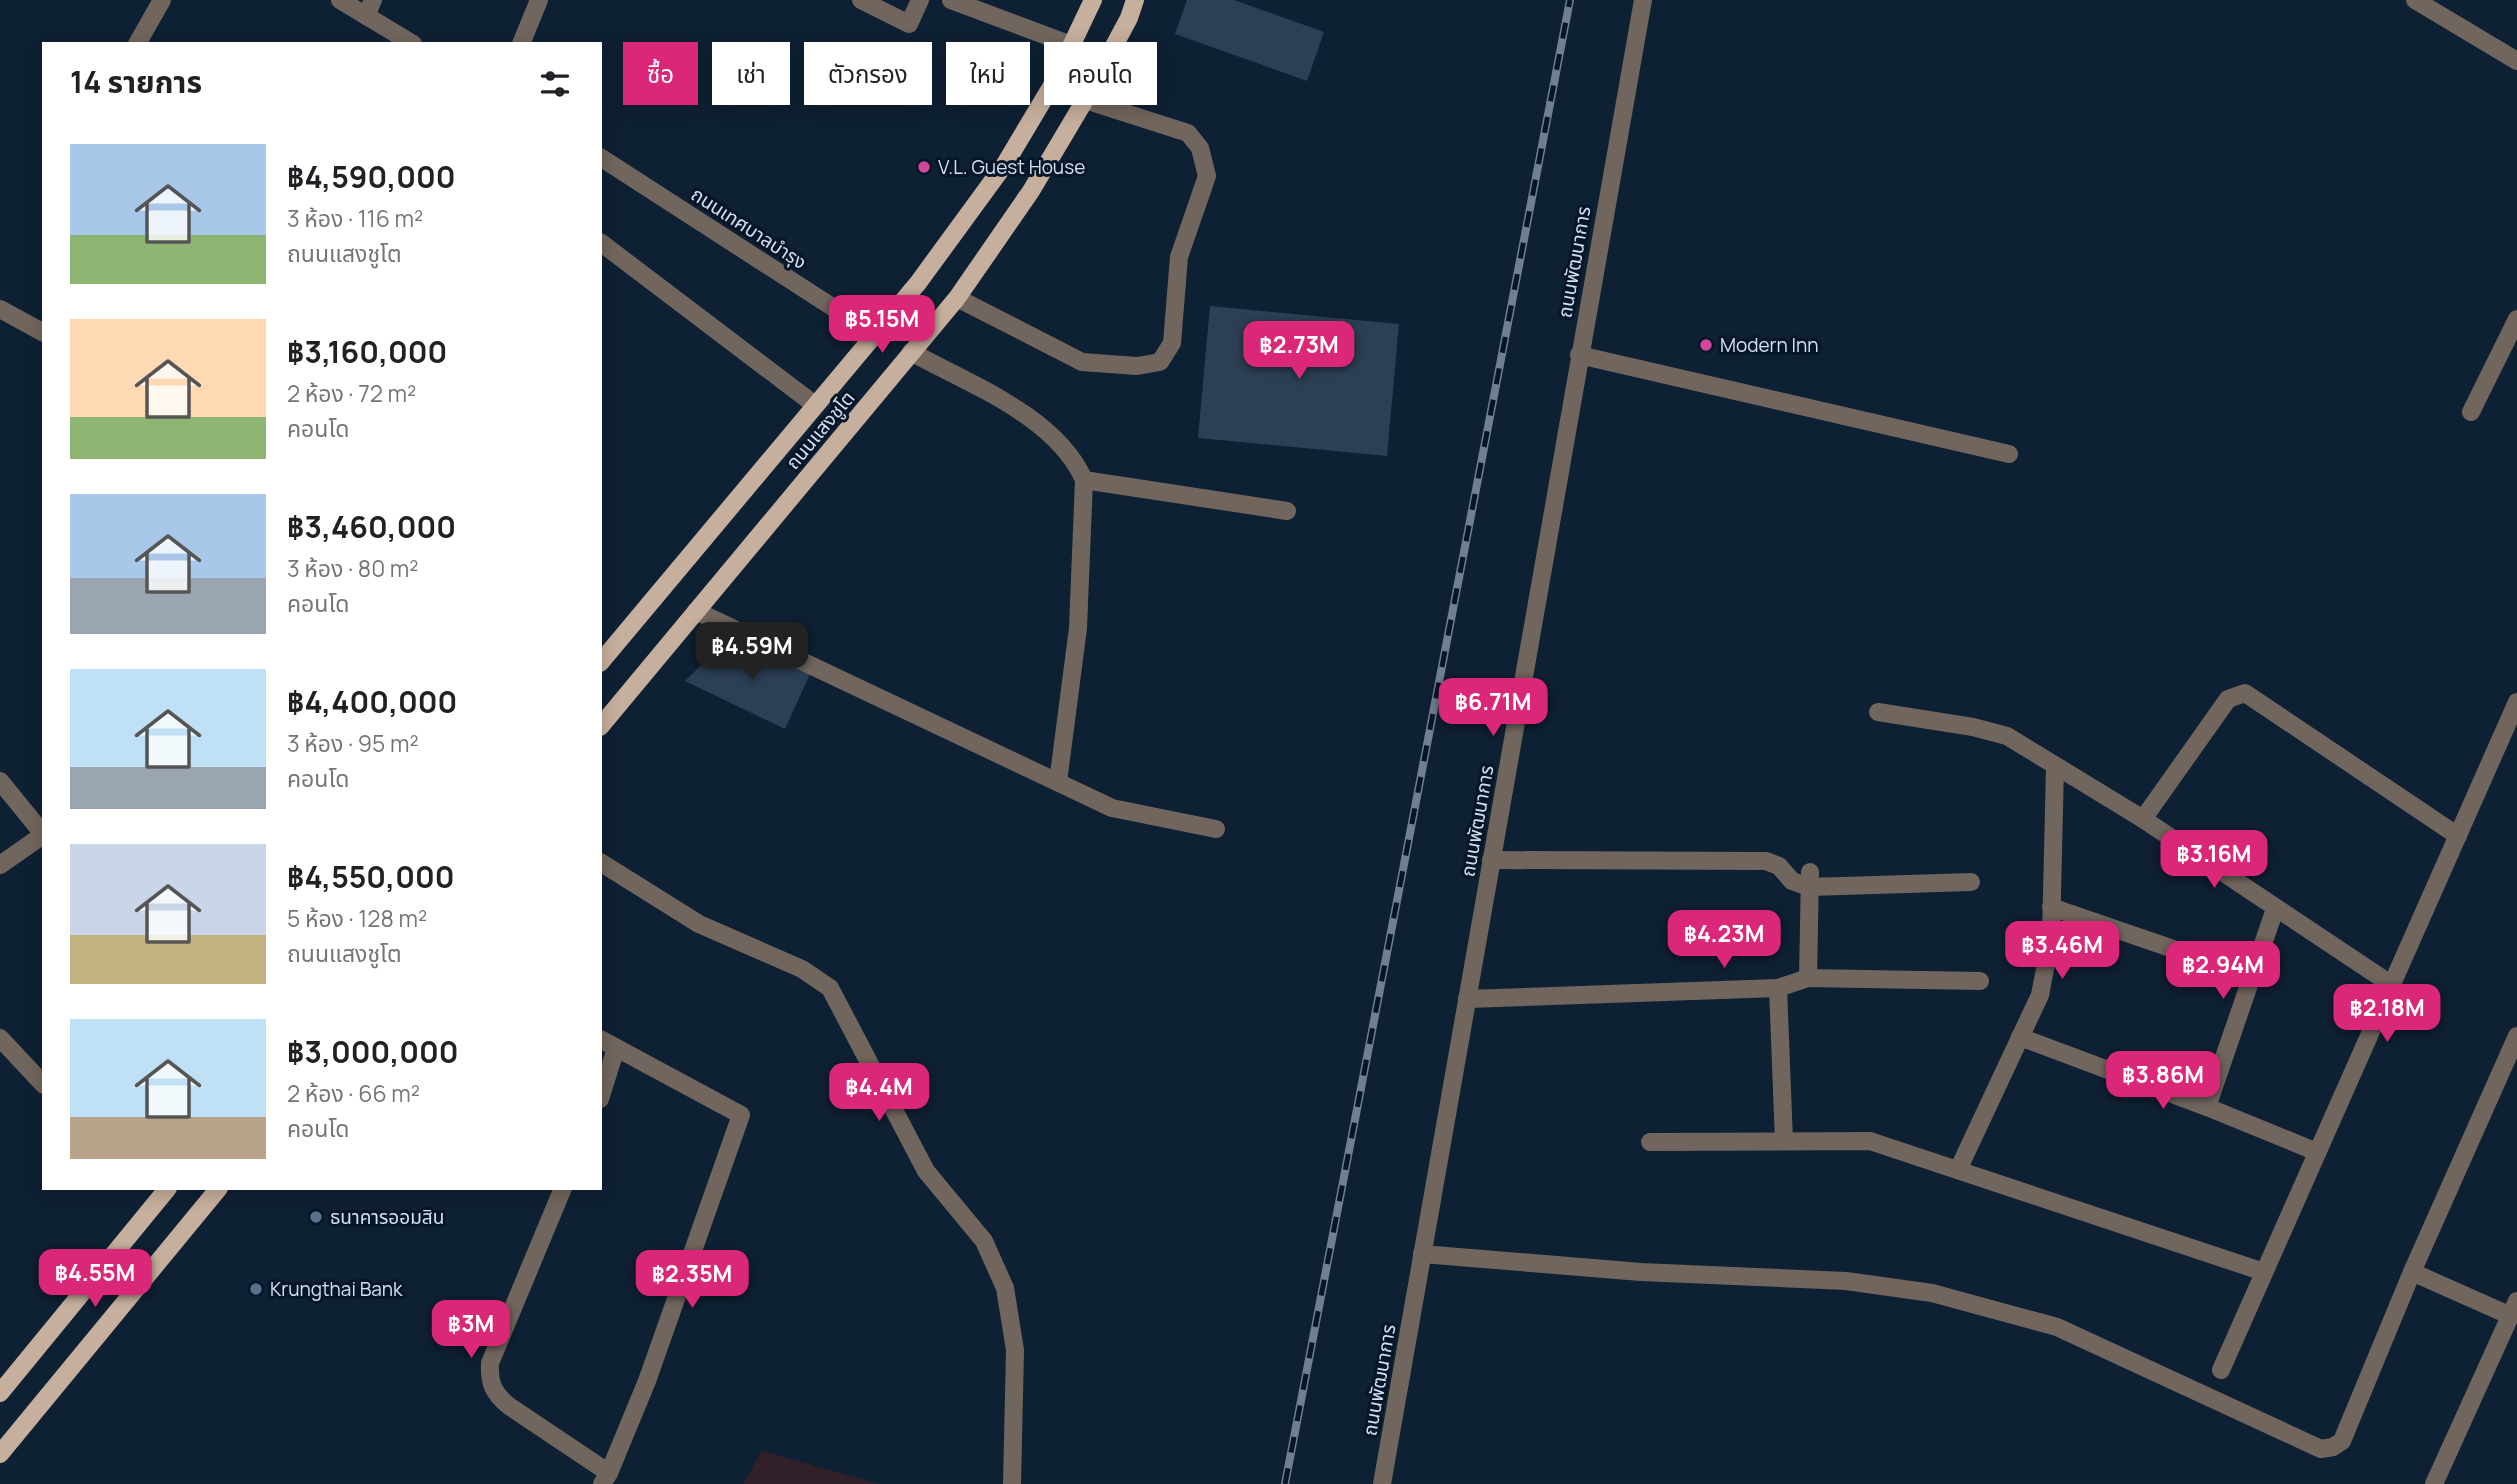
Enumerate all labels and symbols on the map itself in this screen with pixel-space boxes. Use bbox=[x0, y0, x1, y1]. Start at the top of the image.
place label: V.L. Guest House bbox=[938, 154, 1085, 180]
marker: V.L. Guest House bbox=[916, 159, 932, 175]
street label: ถนนเทศบาลบำรุง bbox=[686, 181, 812, 275]
street label: ถนนพัฒนาการ bbox=[1551, 204, 1597, 320]
pin: ฿5.15M bbox=[825, 296, 939, 355]
pin: ฿2.73M bbox=[1242, 322, 1356, 381]
place label: Modern Inn bbox=[1720, 332, 1819, 358]
marker: Modern Inn bbox=[1698, 337, 1714, 353]
street label: ถนนแสงชูโต bbox=[780, 385, 860, 475]
pin: ฿4.59M bbox=[695, 622, 809, 682]
pin: ฿6.71M bbox=[1436, 678, 1550, 738]
street label: ถนนพัฒนาการ bbox=[1454, 763, 1500, 879]
pin: ฿3.16M bbox=[2157, 830, 2271, 890]
pin: ฿4.23M bbox=[1667, 911, 1781, 970]
pin: ฿3.46M bbox=[2005, 922, 2119, 981]
pin: ฿2.94M bbox=[2166, 942, 2280, 1001]
pin: ฿2.18M bbox=[2330, 984, 2444, 1044]
pin: ฿3.86M bbox=[2106, 1052, 2220, 1111]
pin: ฿4.4M bbox=[830, 1064, 928, 1123]
place label: ธนาคารออมสิน bbox=[330, 1204, 444, 1230]
marker: ธนาคารออมสิน bbox=[308, 1209, 324, 1225]
pin: ฿4.55M bbox=[38, 1250, 152, 1309]
pin: ฿2.35M bbox=[635, 1250, 749, 1310]
place label: Krungthai Bank bbox=[270, 1276, 403, 1302]
marker: Krungthai Bank bbox=[248, 1281, 264, 1297]
pin: ฿3M bbox=[437, 1300, 505, 1360]
street label: ถนนพัฒนาการ bbox=[1356, 1322, 1402, 1438]

